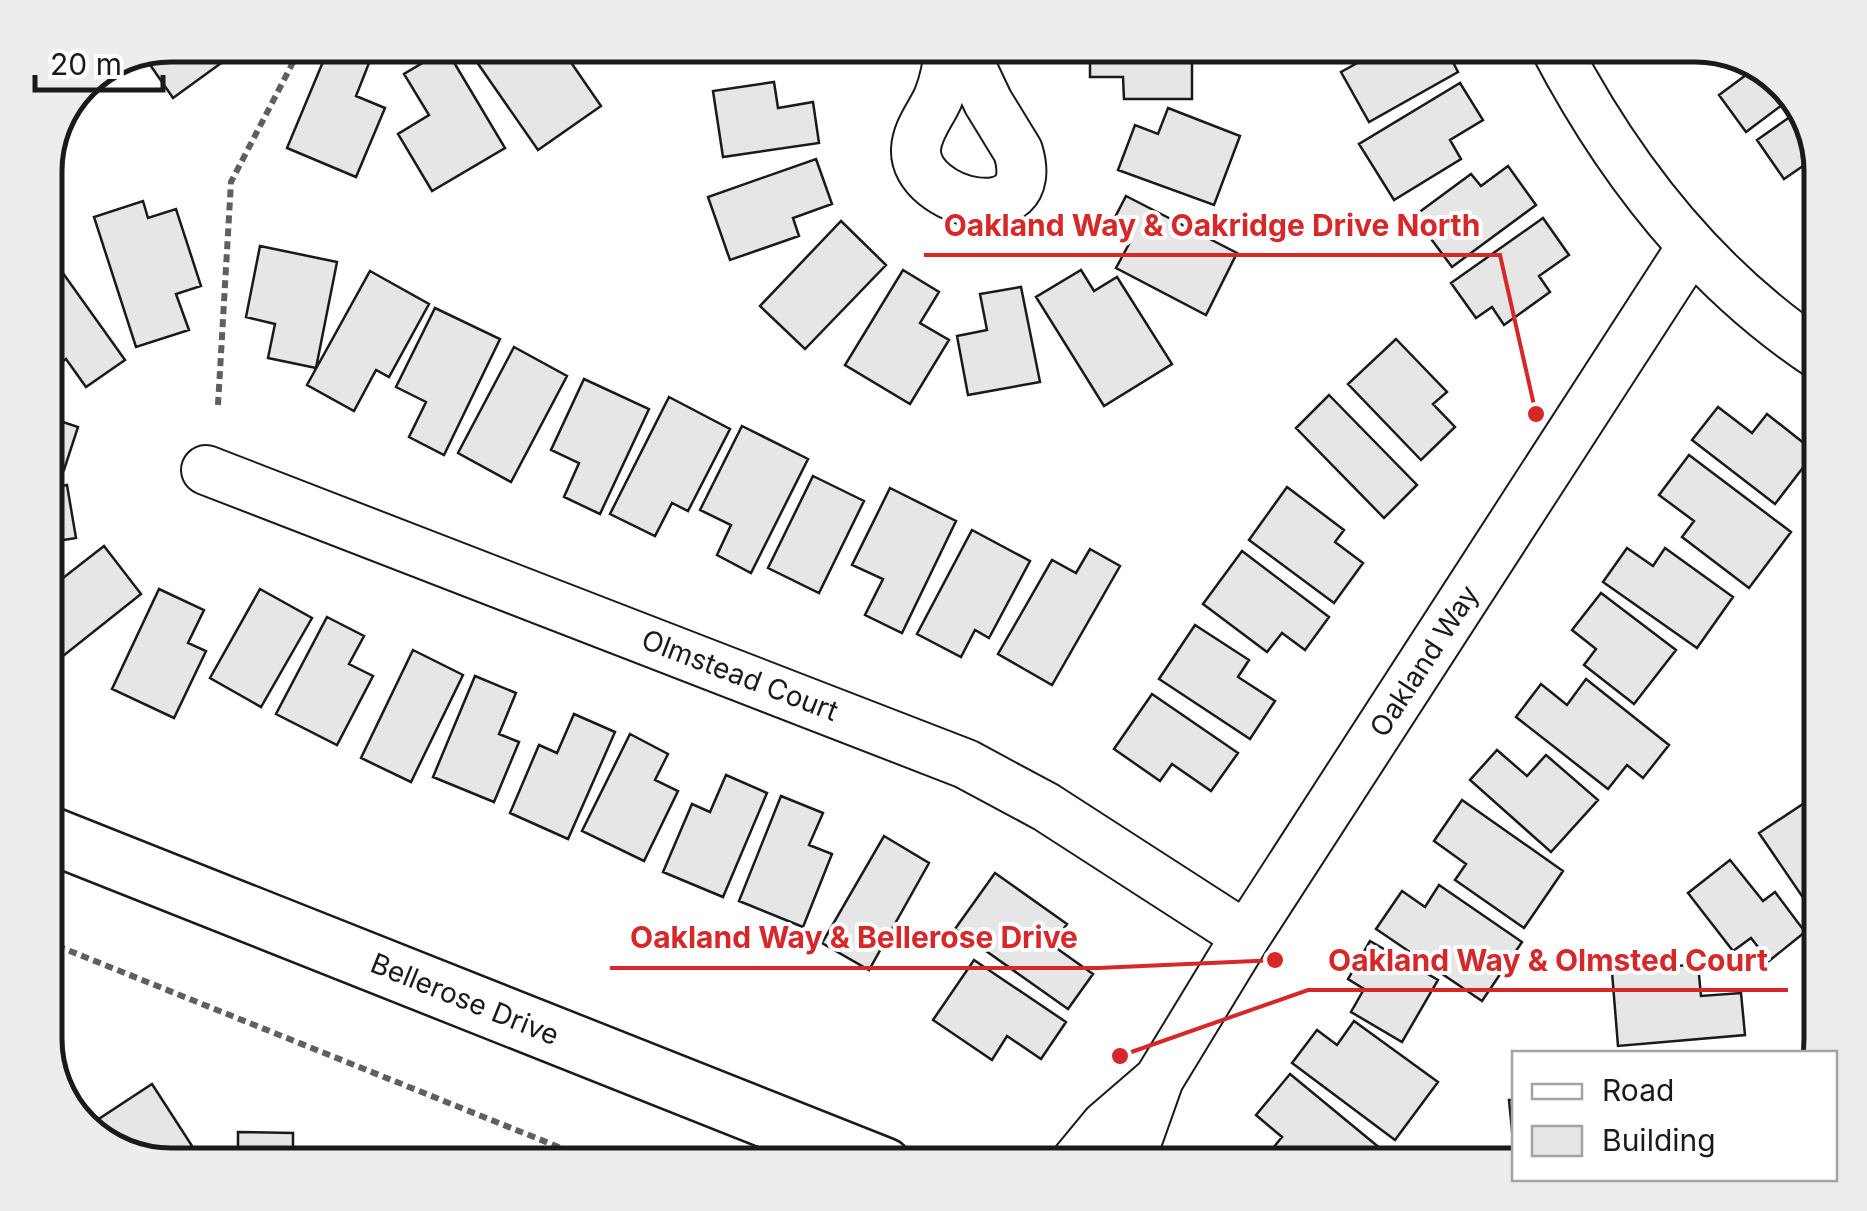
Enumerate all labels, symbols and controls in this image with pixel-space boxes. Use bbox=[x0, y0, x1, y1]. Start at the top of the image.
scale bar bbox=[35, 30, 162, 92]
text: 20 m bbox=[50, 46, 122, 82]
callout: Oakland Way & Oakridge Drive North bbox=[924, 195, 1500, 255]
text: Oakland Way & Oakridge Drive North bbox=[944, 207, 1480, 243]
street label: Oakland Way bbox=[1362, 579, 1486, 743]
street label: Olmstead Court bbox=[637, 622, 843, 728]
callout: Oakland Way & Bellerose Drive bbox=[610, 908, 1098, 968]
text: Oakland Way & Bellerose Drive bbox=[630, 919, 1078, 955]
callout: Oakland Way & Olmsted Court bbox=[1308, 930, 1788, 990]
text: Oakland Way & Olmsted Court bbox=[1328, 942, 1768, 978]
street label: Bellerose Drive bbox=[366, 946, 564, 1052]
legend bbox=[1512, 1051, 1837, 1181]
text: Road bbox=[1602, 1072, 1674, 1108]
text: Building bbox=[1602, 1122, 1716, 1158]

